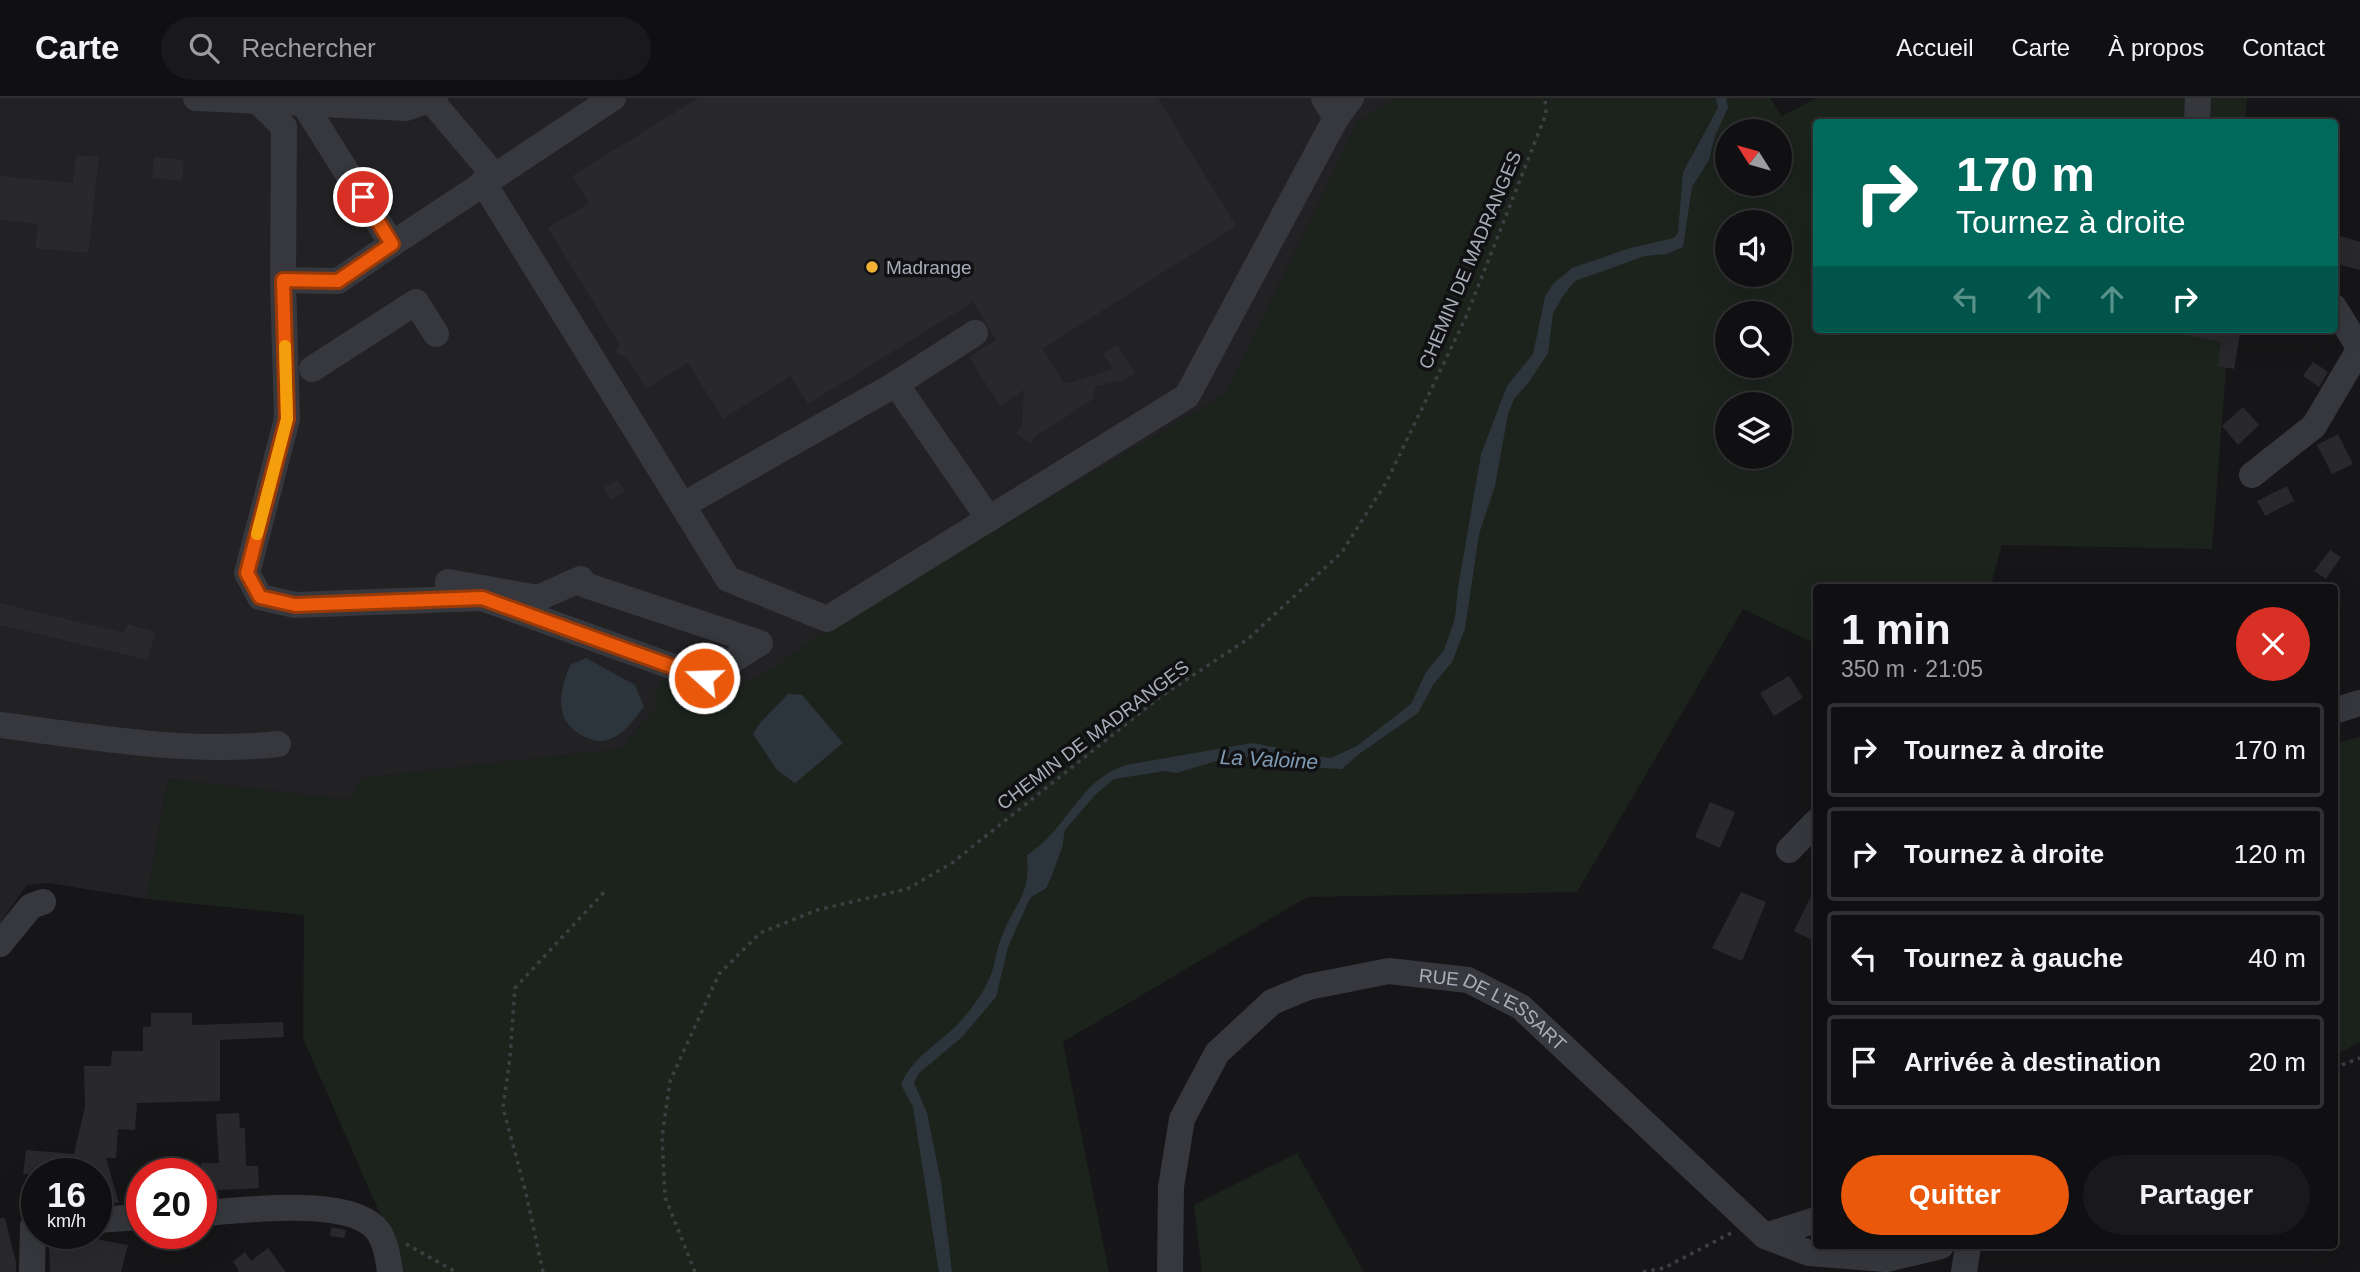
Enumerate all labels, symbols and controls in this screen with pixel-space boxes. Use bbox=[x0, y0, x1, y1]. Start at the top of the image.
search box bbox=[161, 17, 651, 80]
text: Carte bbox=[35, 29, 119, 66]
icon: search bbox=[185, 29, 223, 67]
text: Rechercher bbox=[241, 33, 376, 63]
text: Accueil bbox=[1896, 34, 1974, 61]
text: Carte bbox=[2012, 34, 2070, 61]
text: À propos bbox=[2108, 34, 2204, 61]
text: Contact bbox=[2242, 34, 2325, 61]
north arrow bbox=[1715, 119, 1792, 196]
map controls bbox=[1715, 119, 1792, 469]
icon: right bbox=[1841, 147, 1932, 238]
text: 170 m bbox=[1956, 147, 2095, 201]
street label: CHEMIN DE MADRANGES bbox=[1415, 148, 1525, 372]
pin bbox=[333, 167, 393, 227]
icon: arrive bbox=[344, 178, 382, 216]
text: Tournez à droite bbox=[1956, 204, 2185, 240]
button: sound bbox=[1715, 210, 1792, 287]
place label: Madrange bbox=[886, 257, 972, 278]
marker: Madrange bbox=[864, 259, 880, 275]
icon: left bbox=[1947, 280, 1985, 318]
icon: ahead bbox=[2020, 280, 2058, 318]
icon: ahead bbox=[2093, 280, 2131, 318]
icon: right bbox=[2166, 280, 2204, 318]
button: search bbox=[1715, 301, 1792, 378]
button: layers bbox=[1715, 392, 1792, 469]
text: 1 min bbox=[1841, 606, 1951, 653]
button: close bbox=[2236, 607, 2310, 681]
position arrow bbox=[667, 641, 741, 715]
street label: CHEMIN DE MADRANGES bbox=[993, 656, 1193, 814]
text: 350 m · 21:05 bbox=[1841, 656, 1983, 682]
icon: right bbox=[1845, 731, 1883, 769]
text: Tournez à droite bbox=[1904, 735, 2104, 765]
text: 170 m bbox=[2234, 735, 2306, 765]
water label: La Valoine bbox=[1219, 745, 1319, 773]
icon: right bbox=[1845, 835, 1883, 873]
text: Tournez à droite bbox=[1904, 839, 2104, 869]
text: 120 m bbox=[2234, 839, 2306, 869]
icon: left bbox=[1845, 939, 1883, 977]
text: Tournez à gauche bbox=[1904, 943, 2123, 973]
text: 40 m bbox=[2248, 943, 2306, 973]
street label: RUE DE L'ESSART bbox=[1418, 964, 1571, 1055]
icon: arrive bbox=[1845, 1043, 1883, 1081]
text: Arrivée à destination bbox=[1904, 1047, 2161, 1077]
text: 20 m bbox=[2248, 1047, 2306, 1077]
button: Quitter bbox=[1841, 1155, 2069, 1235]
button: Partager bbox=[2083, 1155, 2310, 1235]
speed limit sign: 20 bbox=[126, 1158, 217, 1249]
text: 16 bbox=[47, 1175, 86, 1214]
text: km/h bbox=[47, 1211, 86, 1231]

